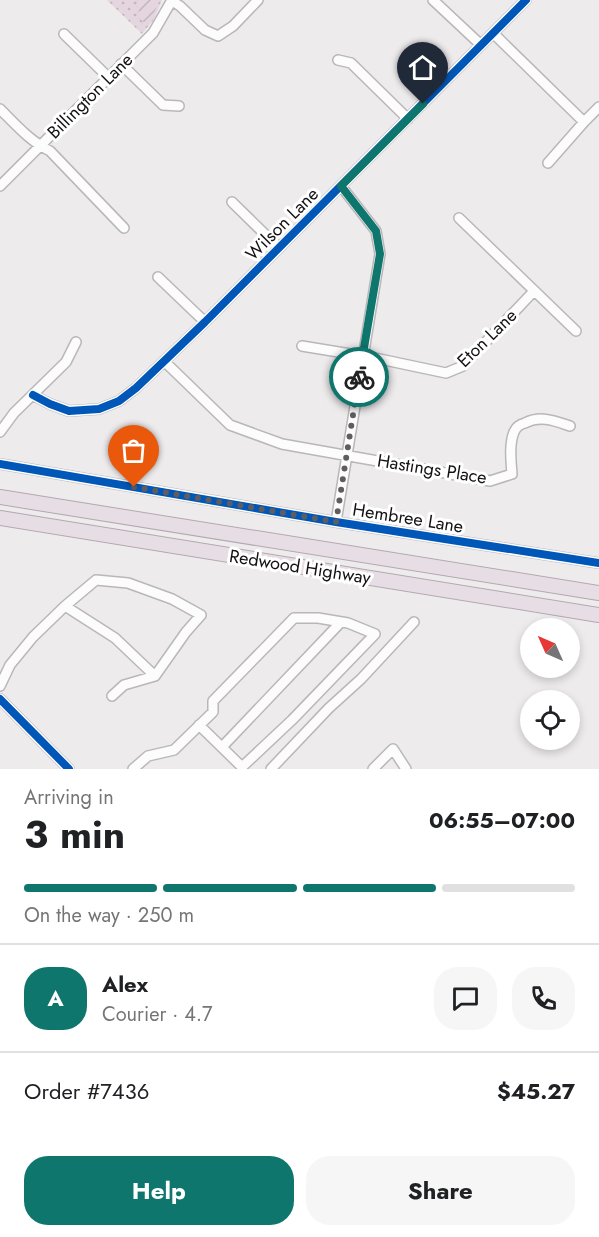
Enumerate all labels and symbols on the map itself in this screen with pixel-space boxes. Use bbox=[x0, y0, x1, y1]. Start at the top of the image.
pin bbox=[397, 42, 448, 104]
street label: Billington Lane bbox=[41, 47, 139, 145]
street label: Wilson Lane bbox=[240, 182, 324, 266]
street label: Eton Lane bbox=[451, 303, 523, 373]
courier bbox=[329, 347, 389, 407]
pin bbox=[108, 425, 159, 487]
street label: Hastings Place bbox=[375, 448, 489, 490]
street label: Hembree Lane bbox=[351, 496, 465, 540]
street label: Redwood Highway bbox=[227, 543, 373, 591]
north arrow bbox=[520, 618, 580, 678]

